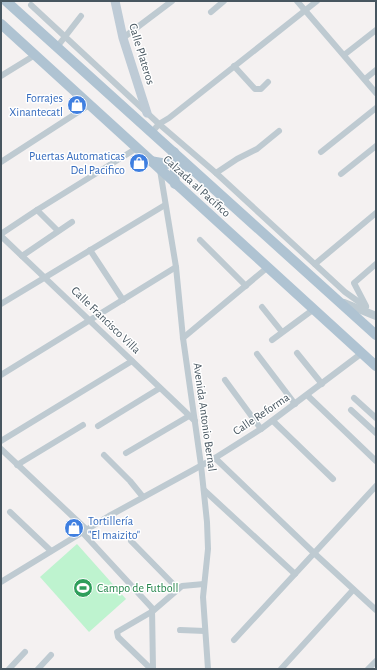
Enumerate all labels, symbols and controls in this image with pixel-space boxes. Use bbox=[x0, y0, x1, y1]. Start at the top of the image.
street label: Calle Plateros bbox=[127, 22, 157, 86]
place label: Forrajes Xinantecatl bbox=[9, 92, 63, 118]
shop icon: Forrajes Xinantecatl bbox=[66, 94, 88, 116]
place label: Puertas Automaticas Del Pacifico bbox=[29, 150, 125, 176]
shop icon: Puertas Automaticas Del Pacifico bbox=[128, 152, 150, 174]
street label: Calzada al Pacífico bbox=[161, 153, 233, 219]
street label: Calle Francisco Villa bbox=[69, 284, 143, 356]
street label: Avenida Antonio Bernal bbox=[191, 362, 219, 472]
street label: Calle Reforma bbox=[231, 391, 292, 437]
place label: Tortillería "El maizito" bbox=[88, 515, 140, 541]
shop icon: Tortillería "El maizito" bbox=[63, 517, 85, 539]
sports icon: Campo de Futboll bbox=[72, 577, 94, 599]
place label: Campo de Futboll bbox=[97, 582, 179, 594]

